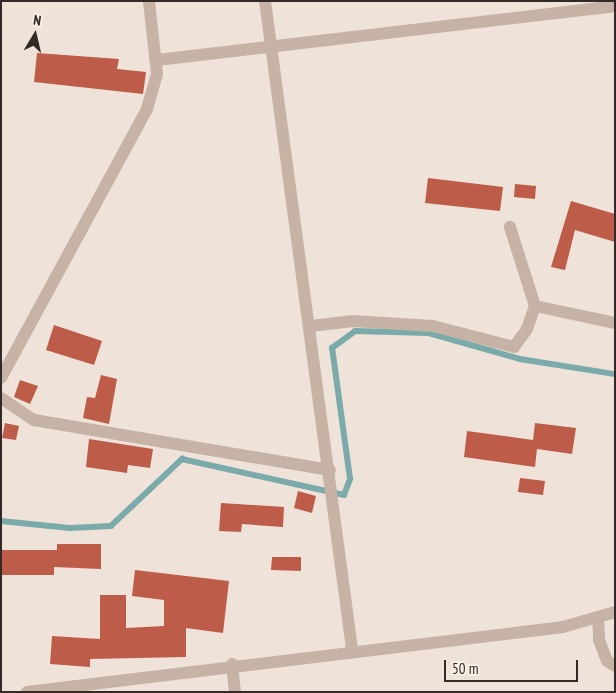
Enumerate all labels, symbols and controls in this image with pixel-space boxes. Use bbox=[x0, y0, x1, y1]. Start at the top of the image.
north arrow bbox=[10, 10, 60, 60]
text: N bbox=[32, 11, 42, 30]
scale bar bbox=[446, 650, 580, 682]
text: 50 m bbox=[452, 659, 478, 678]

